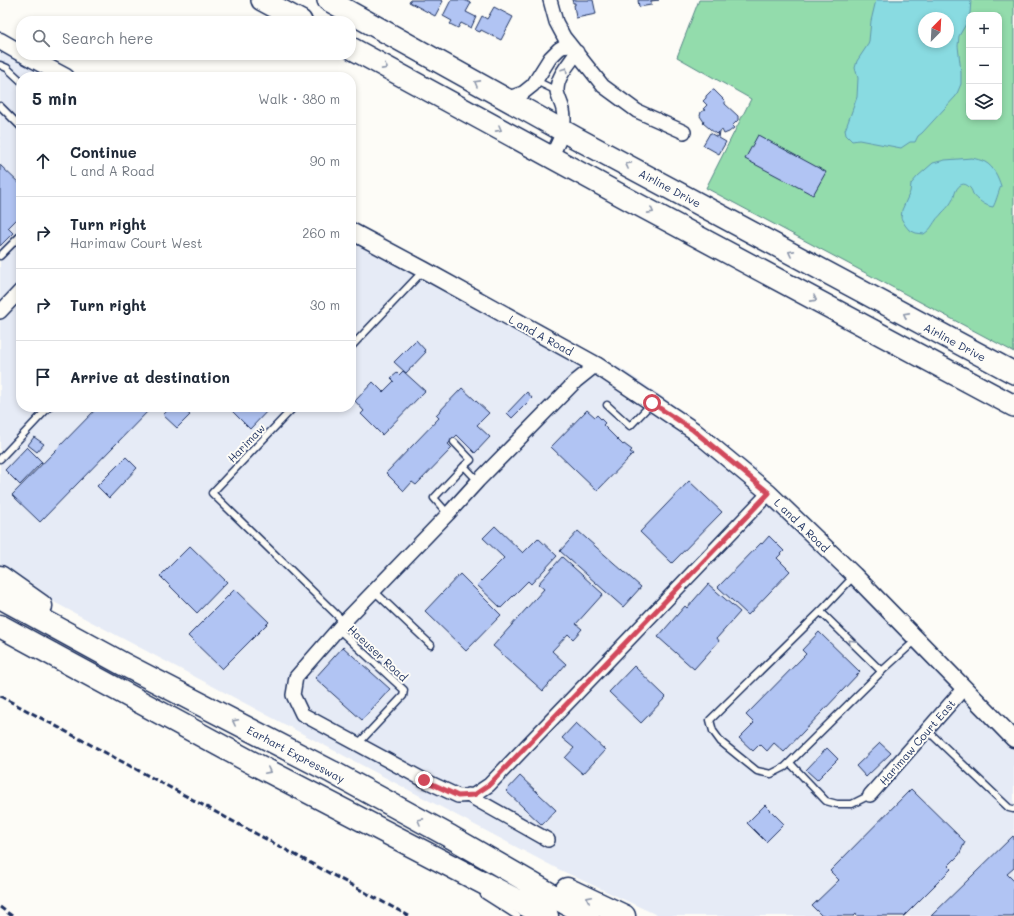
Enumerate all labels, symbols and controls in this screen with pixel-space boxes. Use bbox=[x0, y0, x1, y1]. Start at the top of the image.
north arrow bbox=[918, 12, 954, 48]
map controls bbox=[966, 12, 1002, 120]
button: + bbox=[966, 12, 1002, 48]
search box bbox=[16, 16, 356, 60]
icon: search bbox=[30, 27, 52, 49]
text: Search here bbox=[62, 28, 153, 48]
button: − bbox=[966, 48, 1002, 84]
one-way arrow bbox=[381, 62, 388, 70]
one-way arrow bbox=[560, 68, 567, 75]
one-way arrow bbox=[474, 80, 481, 87]
button: layers bbox=[966, 84, 1002, 120]
text: 5 min bbox=[32, 87, 77, 109]
text: Walk · 380 m bbox=[258, 90, 340, 107]
one-way arrow bbox=[495, 124, 503, 132]
text: Continue bbox=[70, 142, 137, 162]
icon: ahead bbox=[32, 150, 54, 172]
text: 90 m bbox=[310, 152, 340, 169]
text: L and A Road bbox=[70, 162, 154, 179]
one-way arrow bbox=[624, 162, 632, 170]
street label: Airline Drive bbox=[636, 165, 704, 211]
one-way arrow bbox=[646, 207, 654, 214]
text: Turn right bbox=[70, 214, 147, 234]
icon: right bbox=[32, 222, 54, 244]
text: 260 m bbox=[302, 224, 340, 241]
text: Harimaw Court West bbox=[70, 234, 203, 251]
one-way arrow bbox=[788, 250, 796, 258]
icon: right bbox=[32, 294, 54, 316]
text: Turn right bbox=[70, 295, 147, 315]
one-way arrow bbox=[810, 295, 818, 302]
text: 30 m bbox=[310, 296, 340, 313]
street label: L and A Road bbox=[506, 311, 576, 359]
one-way arrow bbox=[903, 312, 910, 319]
street label: Airline Drive bbox=[921, 319, 989, 365]
icon: arrive bbox=[32, 366, 54, 388]
text: Arrive at destination bbox=[70, 367, 230, 387]
route start bbox=[643, 394, 661, 412]
street label: Harimaw bbox=[224, 421, 268, 465]
street label: L and A Road bbox=[771, 495, 833, 555]
street label: Haeuser Road bbox=[345, 622, 411, 684]
one-way arrow bbox=[848, 639, 856, 647]
street label: Harimaw Court East bbox=[876, 696, 958, 788]
one-way arrow bbox=[232, 719, 239, 727]
street label: Earhart Expressway bbox=[245, 722, 348, 786]
one-way arrow bbox=[264, 766, 271, 774]
route end bbox=[415, 771, 433, 789]
one-way arrow bbox=[417, 818, 425, 825]
one-way arrow bbox=[585, 896, 593, 904]

